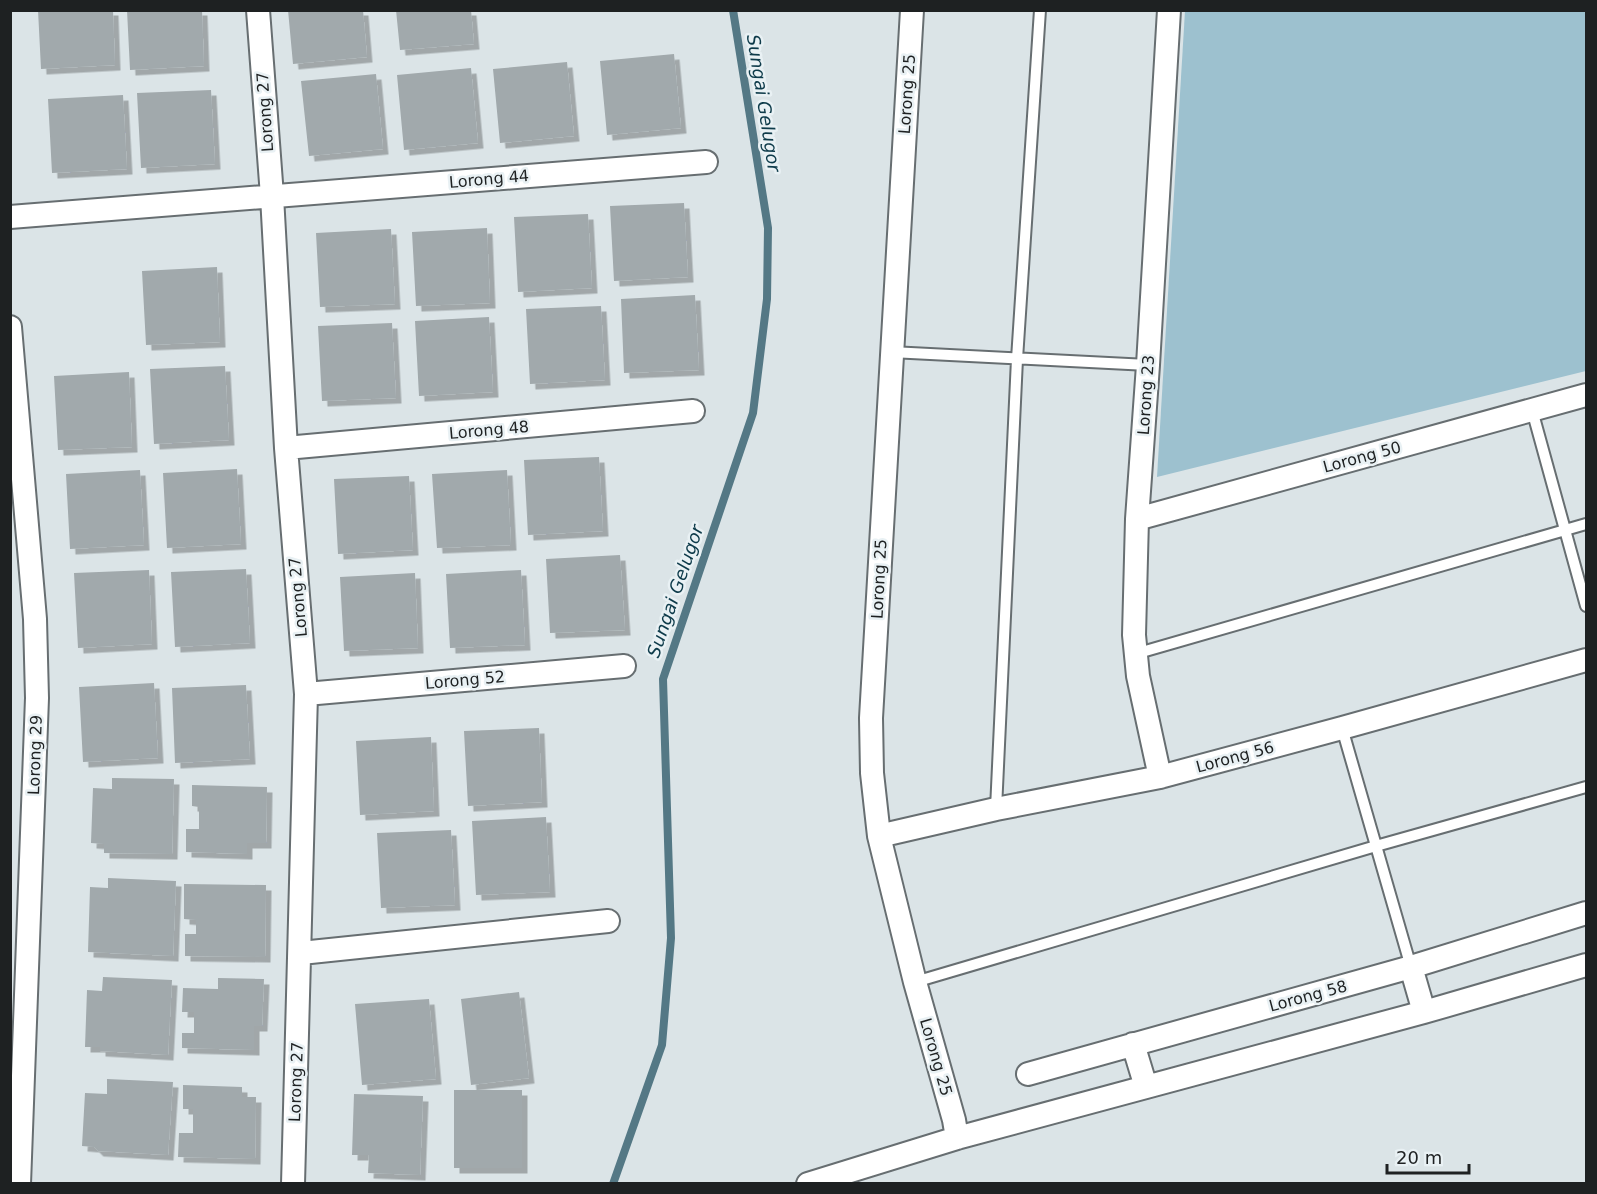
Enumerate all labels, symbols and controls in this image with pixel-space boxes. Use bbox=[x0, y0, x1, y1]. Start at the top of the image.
water label: Sungai Gelugor bbox=[743, 33, 785, 175]
street label: Lorong 25 bbox=[895, 53, 919, 135]
street label: Lorong 27 bbox=[253, 71, 277, 153]
street label: Lorong 44 bbox=[448, 166, 530, 192]
street label: Lorong 23 bbox=[1134, 354, 1158, 436]
street label: Lorong 48 bbox=[448, 417, 530, 443]
street label: Lorong 50 bbox=[1321, 437, 1403, 477]
water label: Sungai Gelugor bbox=[642, 521, 708, 660]
street label: Lorong 25 bbox=[867, 538, 891, 620]
street label: Lorong 27 bbox=[285, 556, 311, 638]
street label: Lorong 52 bbox=[424, 667, 506, 693]
street label: Lorong 29 bbox=[24, 715, 46, 795]
street label: Lorong 56 bbox=[1194, 737, 1276, 777]
street label: Lorong 58 bbox=[1267, 976, 1349, 1016]
street label: Lorong 25 bbox=[916, 1016, 956, 1098]
street label: Lorong 27 bbox=[285, 1042, 307, 1122]
scale bar bbox=[1387, 1137, 1470, 1175]
text: 20 m bbox=[1396, 1147, 1442, 1168]

